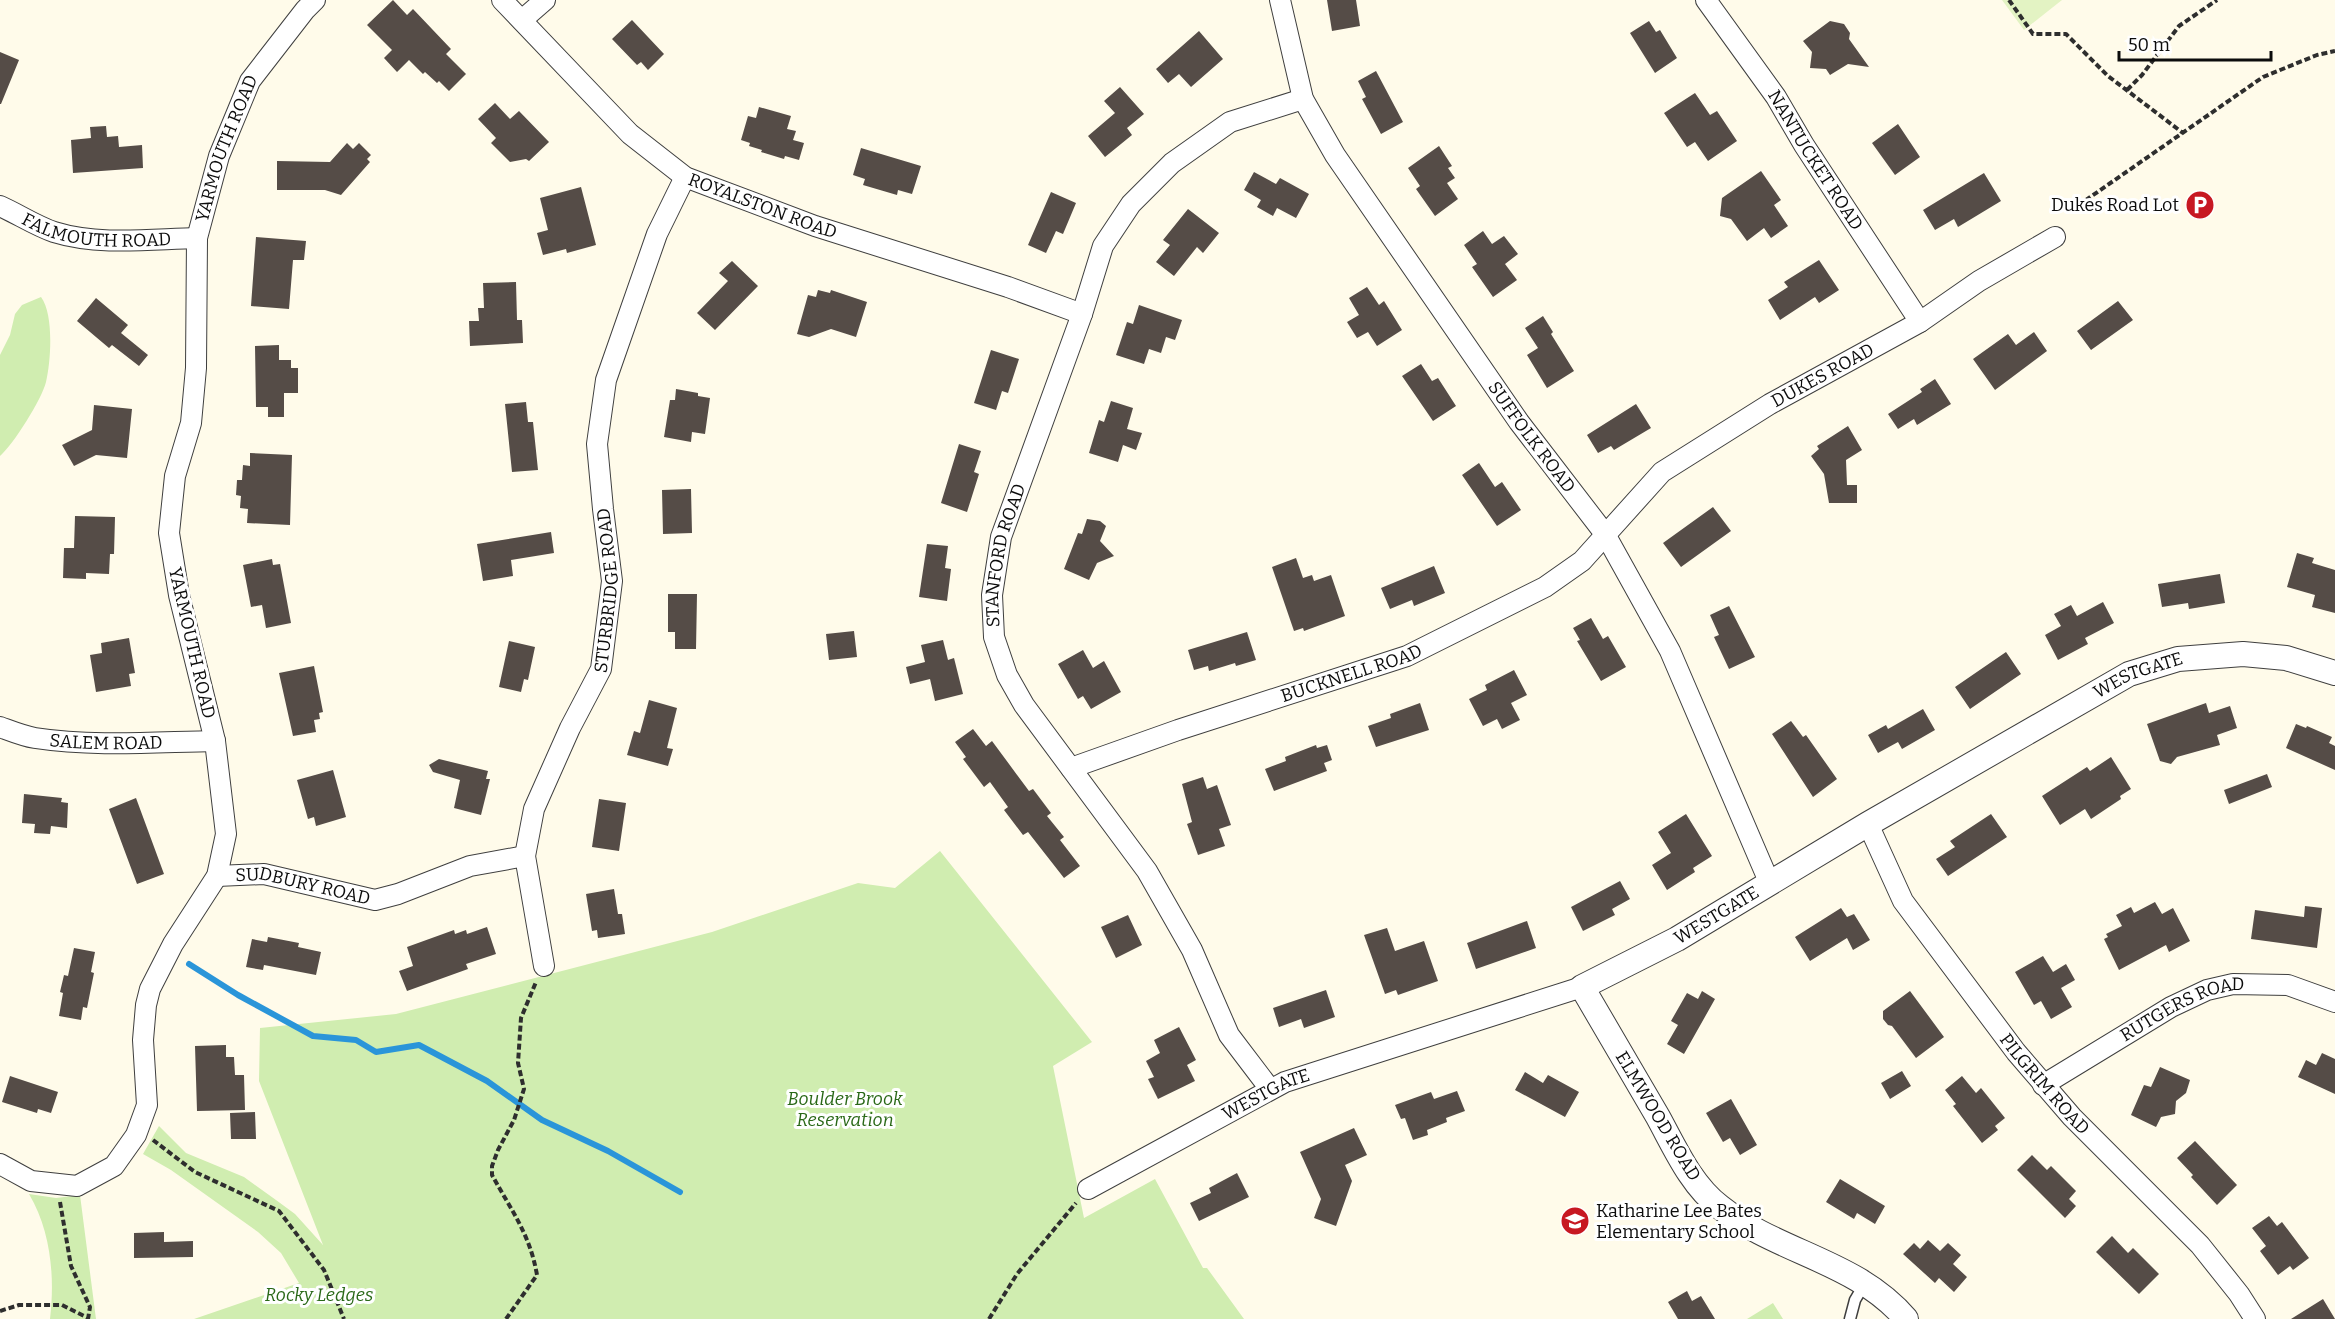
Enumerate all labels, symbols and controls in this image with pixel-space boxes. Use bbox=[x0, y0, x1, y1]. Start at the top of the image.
scale bar bbox=[2119, 24, 2270, 62]
text: 50 m bbox=[2128, 34, 2170, 56]
street label: YARMOUTH ROAD bbox=[191, 72, 262, 224]
street label: NANTUCKET ROAD bbox=[1763, 86, 1868, 234]
street label: ROYALSTON ROAD bbox=[685, 168, 840, 243]
parking icon: Dukes Road Lot bbox=[2184, 189, 2216, 221]
place label: Dukes Road Lot bbox=[2051, 194, 2179, 216]
street label: FALMOUTH ROAD bbox=[18, 208, 172, 252]
street label: DUKES ROAD bbox=[1767, 338, 1878, 412]
street label: SUFFOLK ROAD bbox=[1483, 377, 1580, 497]
street label: STANFORD ROAD bbox=[981, 481, 1030, 628]
street label: STURBRIDGE ROAD bbox=[590, 507, 623, 674]
street label: YARMOUTH ROAD bbox=[164, 565, 220, 721]
street label: BUCKNELL ROAD bbox=[1278, 639, 1426, 707]
street label: WESTGATE bbox=[2089, 647, 2186, 703]
street label: SALEM ROAD bbox=[49, 729, 163, 754]
street label: SUDBURY ROAD bbox=[235, 862, 372, 910]
street label: WESTGATE bbox=[1670, 881, 1763, 949]
street label: RUTGERS ROAD bbox=[2116, 973, 2245, 1046]
street label: PILGRIM ROAD bbox=[1995, 1029, 2094, 1139]
street label: ELMWOOD ROAD bbox=[1611, 1047, 1705, 1185]
street label: WESTGATE bbox=[1218, 1064, 1313, 1125]
park label: Boulder Brook Reservation bbox=[787, 1088, 903, 1131]
place label: Katharine Lee Bates Elementary School bbox=[1596, 1200, 1762, 1243]
school or university icon: Katharine Lee Bates Elementary School bbox=[1559, 1205, 1591, 1237]
park label: Rocky Ledges bbox=[265, 1284, 374, 1306]

